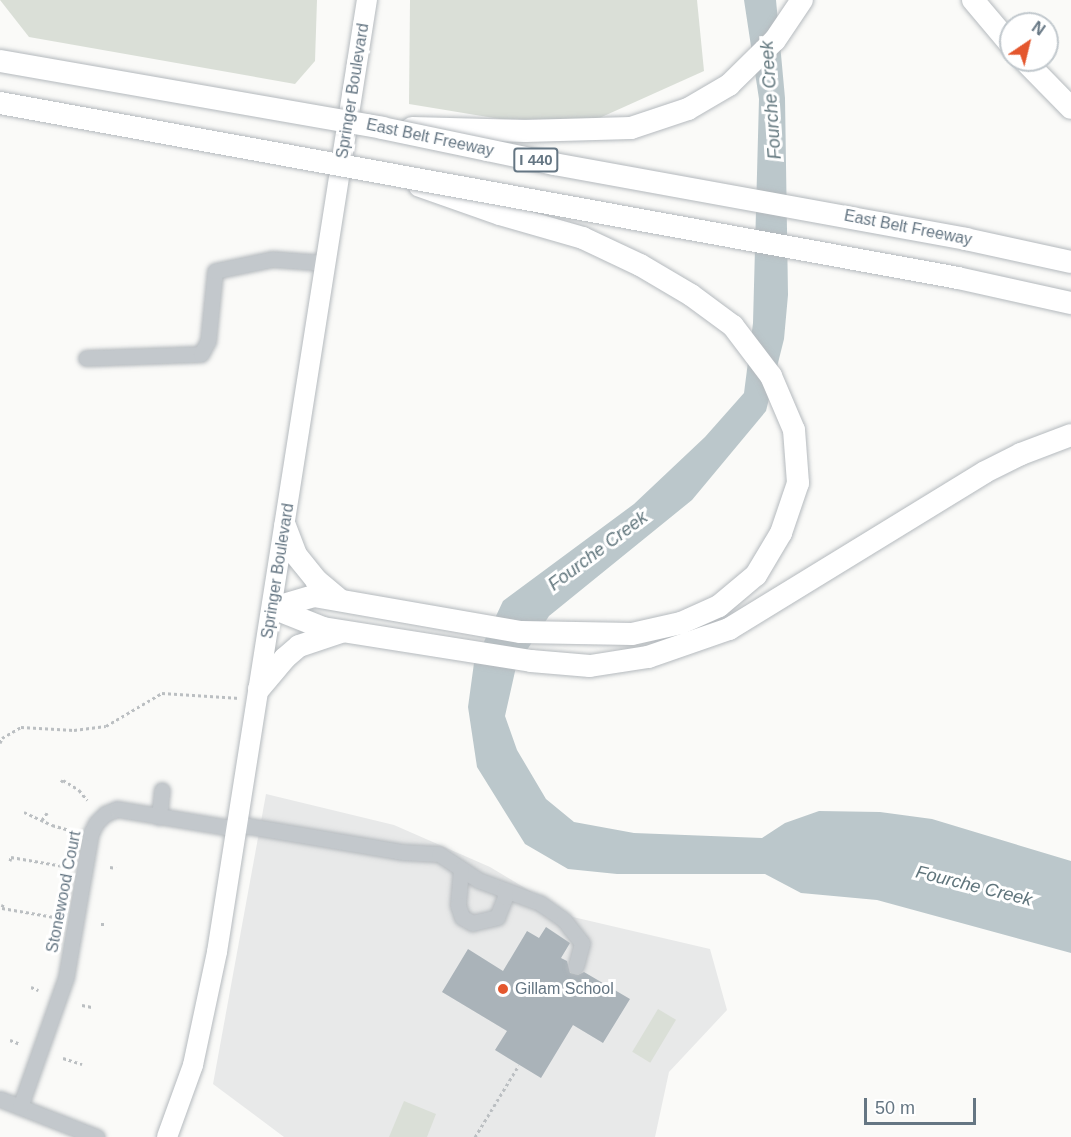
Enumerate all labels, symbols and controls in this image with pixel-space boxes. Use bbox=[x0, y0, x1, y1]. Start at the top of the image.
north arrow bbox=[999, 12, 1059, 72]
text: N bbox=[1029, 18, 1048, 39]
street label: Springer Boulevard bbox=[333, 22, 373, 160]
water label: Fourche Creek bbox=[756, 40, 786, 160]
street label: East Belt Freeway bbox=[365, 115, 495, 161]
road number: I 440 bbox=[512, 148, 560, 172]
street label: East Belt Freeway bbox=[842, 206, 974, 250]
street label: Springer Boulevard bbox=[258, 502, 298, 640]
water label: Fourche Creek bbox=[544, 507, 652, 595]
street label: Stonewood Court bbox=[43, 829, 85, 955]
water label: Fourche Creek bbox=[914, 861, 1034, 911]
place label: Gillam School bbox=[515, 979, 614, 999]
marker: Gillam School bbox=[496, 982, 510, 996]
scale bar bbox=[867, 1086, 980, 1124]
text: 50 m bbox=[875, 1098, 915, 1118]

